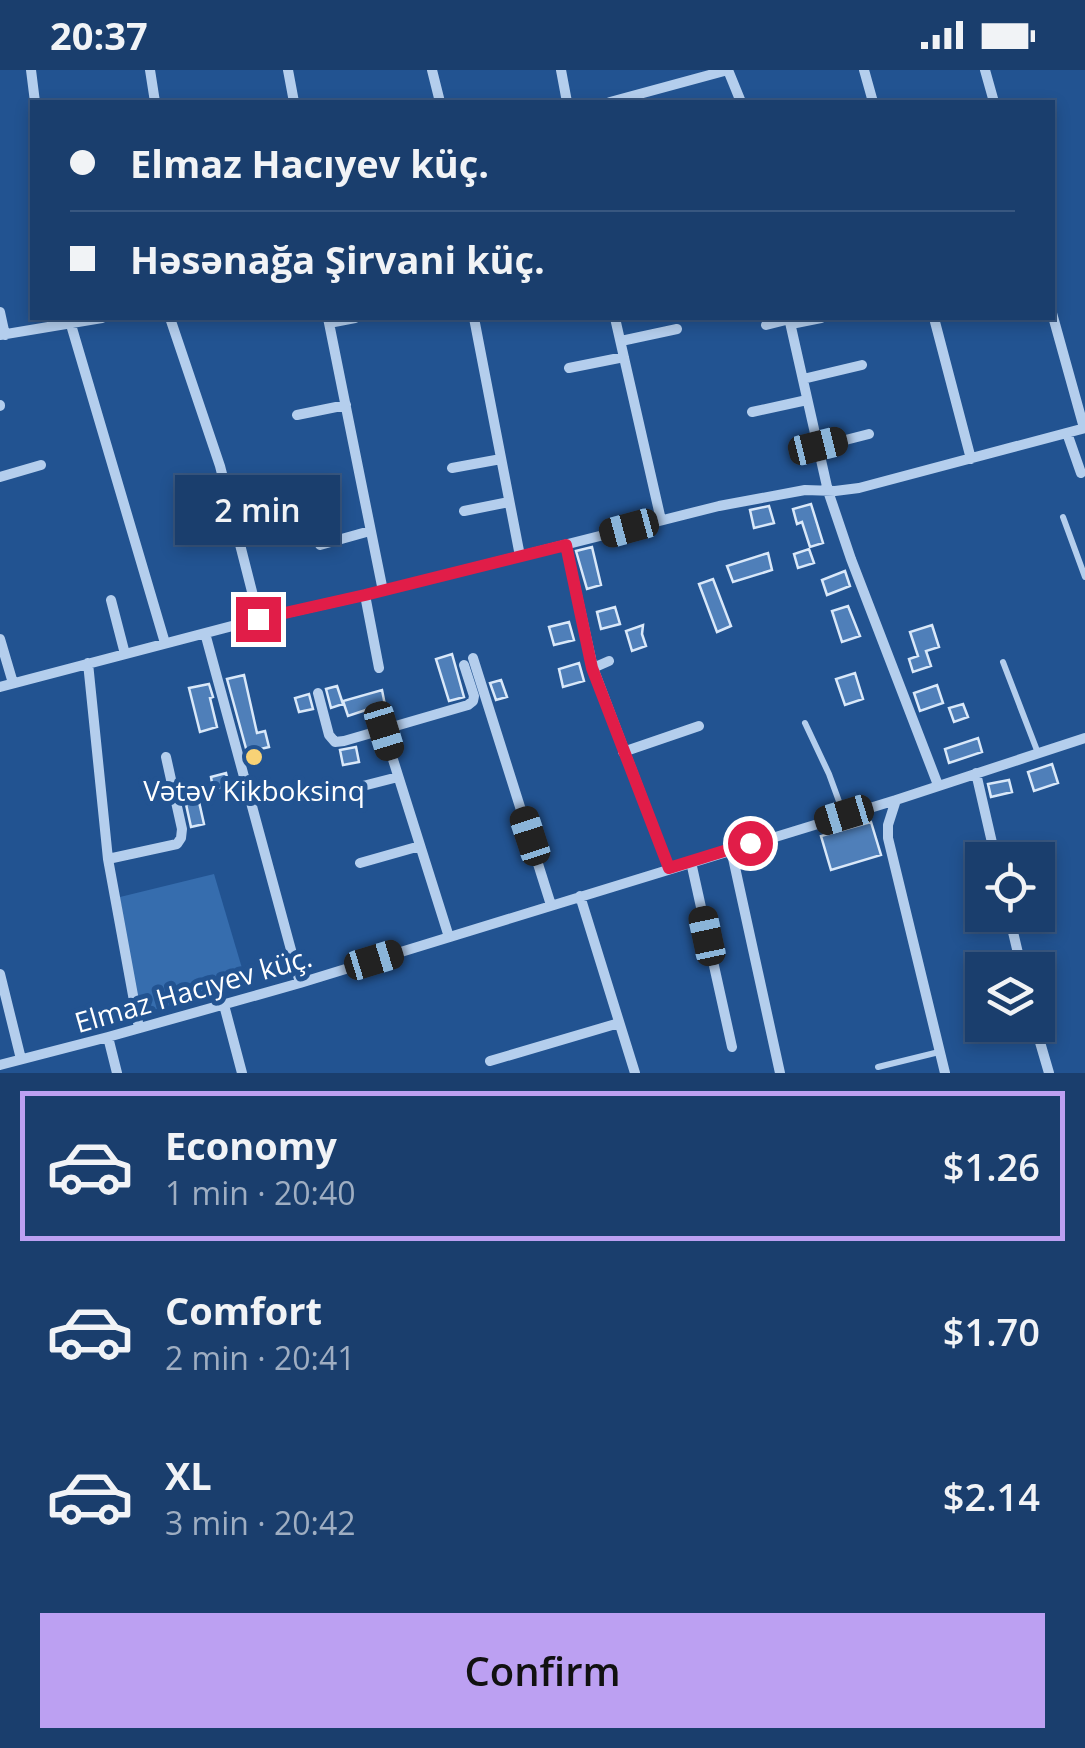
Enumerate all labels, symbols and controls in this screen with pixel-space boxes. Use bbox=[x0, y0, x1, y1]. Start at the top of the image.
text: 20:37 bbox=[50, 9, 148, 61]
text: Elmaz Hacıyev küç. bbox=[130, 137, 489, 189]
text: Həsənağa Şirvani küç. bbox=[130, 233, 545, 285]
car bbox=[785, 424, 851, 468]
callout: 2 min bbox=[176, 474, 340, 544]
text: 2 min bbox=[214, 488, 301, 531]
car bbox=[596, 506, 662, 550]
route end bbox=[236, 597, 281, 642]
car bbox=[361, 698, 407, 764]
marker: Vətəv Kikboksinq bbox=[243, 746, 265, 768]
place label: Vətəv Kikboksinq bbox=[143, 771, 365, 809]
car bbox=[811, 792, 877, 838]
car bbox=[506, 803, 554, 869]
route start bbox=[728, 821, 773, 866]
map controls bbox=[965, 842, 1055, 1042]
button: locate bbox=[965, 842, 1055, 932]
car bbox=[686, 904, 728, 968]
street label: Elmaz Hacıyev küç. bbox=[70, 937, 316, 1041]
car bbox=[341, 937, 407, 983]
button: layers bbox=[965, 952, 1055, 1042]
text: Economy bbox=[165, 1119, 337, 1171]
icon: car bbox=[45, 1121, 135, 1211]
text: $1.26 bbox=[943, 1140, 1040, 1192]
text: 1 min · 20:40 bbox=[165, 1171, 356, 1214]
text: Comfort bbox=[165, 1284, 322, 1336]
icon: car bbox=[45, 1286, 135, 1376]
text: $1.70 bbox=[943, 1305, 1040, 1357]
text: 2 min · 20:41 bbox=[165, 1336, 356, 1379]
text: XL bbox=[165, 1449, 212, 1501]
icon: car bbox=[45, 1451, 135, 1541]
text: $2.14 bbox=[943, 1470, 1040, 1522]
text: 3 min · 20:42 bbox=[165, 1501, 356, 1544]
button: Confirm bbox=[40, 1613, 1045, 1728]

